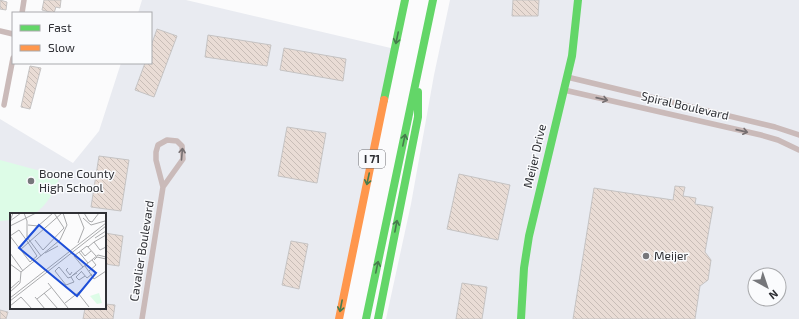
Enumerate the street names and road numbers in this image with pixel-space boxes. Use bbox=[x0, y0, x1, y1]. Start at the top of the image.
street label: Spiral Boulevard bbox=[640, 88, 730, 122]
street label: Meijer Drive bbox=[520, 122, 549, 189]
road number: I 71 bbox=[359, 150, 385, 168]
street label: Cavalier Boulevard bbox=[126, 199, 156, 302]

